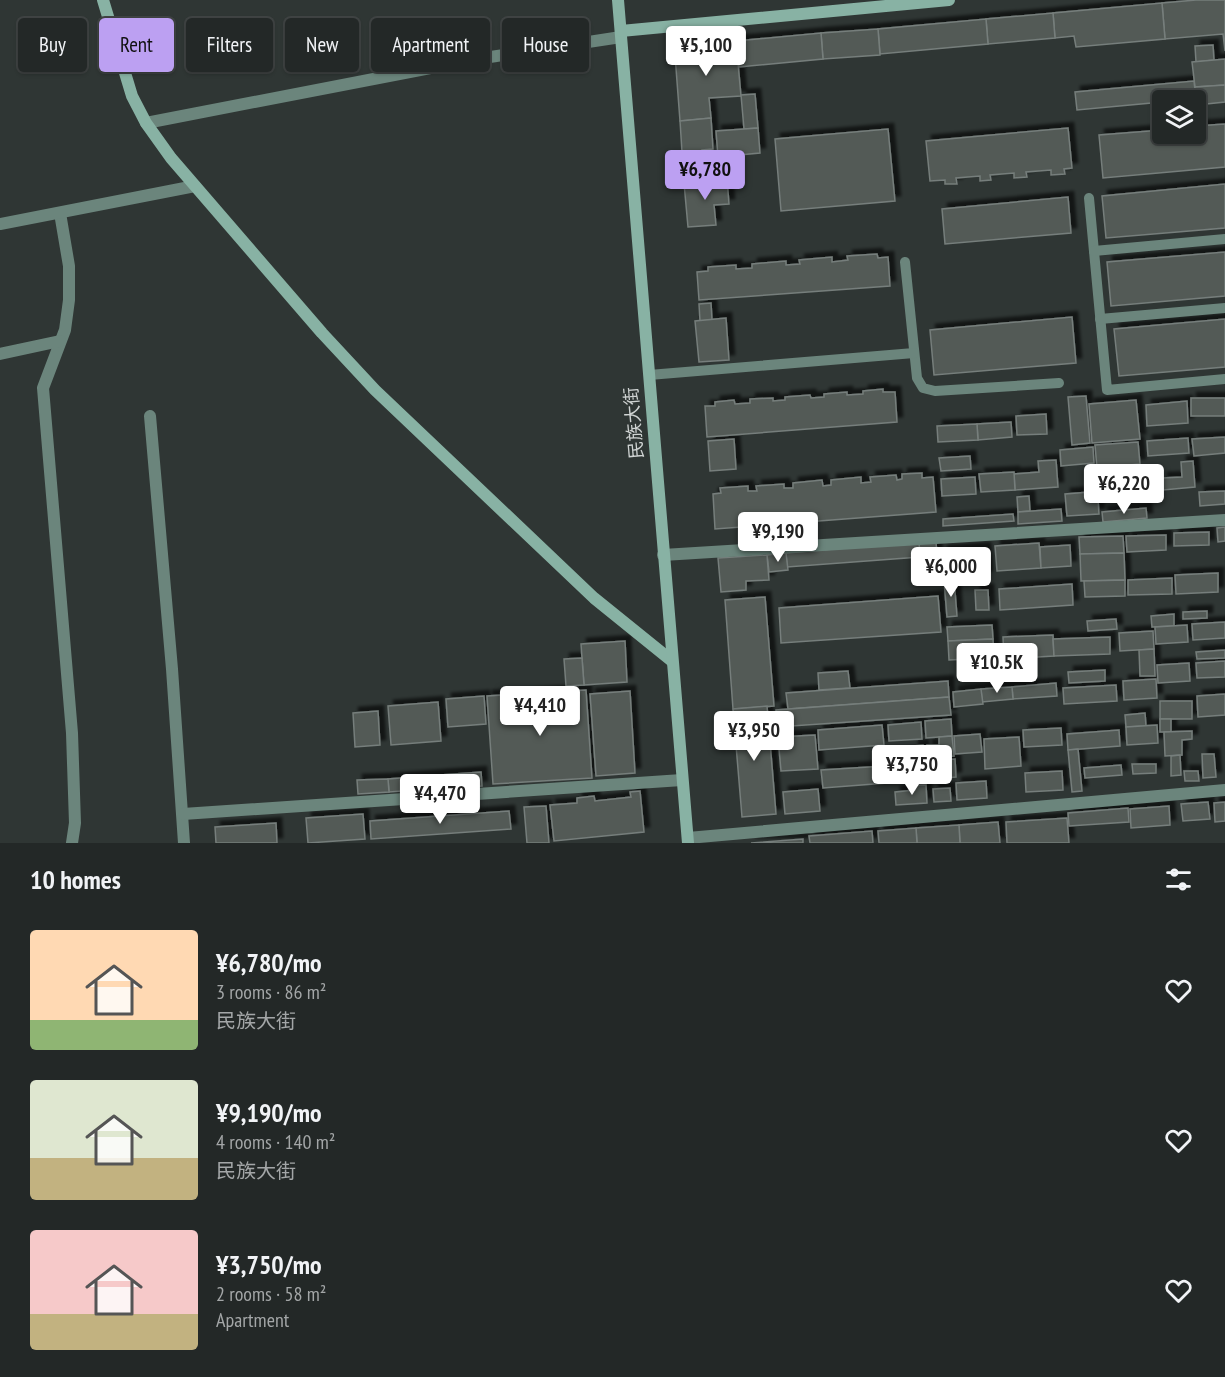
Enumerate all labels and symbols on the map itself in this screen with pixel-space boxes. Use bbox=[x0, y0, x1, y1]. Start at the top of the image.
pin: ¥5,100 bbox=[657, 26, 755, 77]
pin: ¥6,780 bbox=[656, 150, 754, 201]
street label: 民族大街 bbox=[619, 386, 648, 460]
pin: ¥6,220 bbox=[1075, 464, 1173, 515]
pin: ¥9,190 bbox=[729, 512, 827, 563]
pin: ¥6,000 bbox=[902, 547, 1000, 598]
pin: ¥10.5K bbox=[948, 643, 1046, 694]
pin: ¥4,410 bbox=[491, 686, 589, 737]
pin: ¥3,950 bbox=[705, 711, 803, 762]
pin: ¥3,750 bbox=[863, 745, 961, 796]
pin: ¥4,470 bbox=[391, 774, 489, 825]

